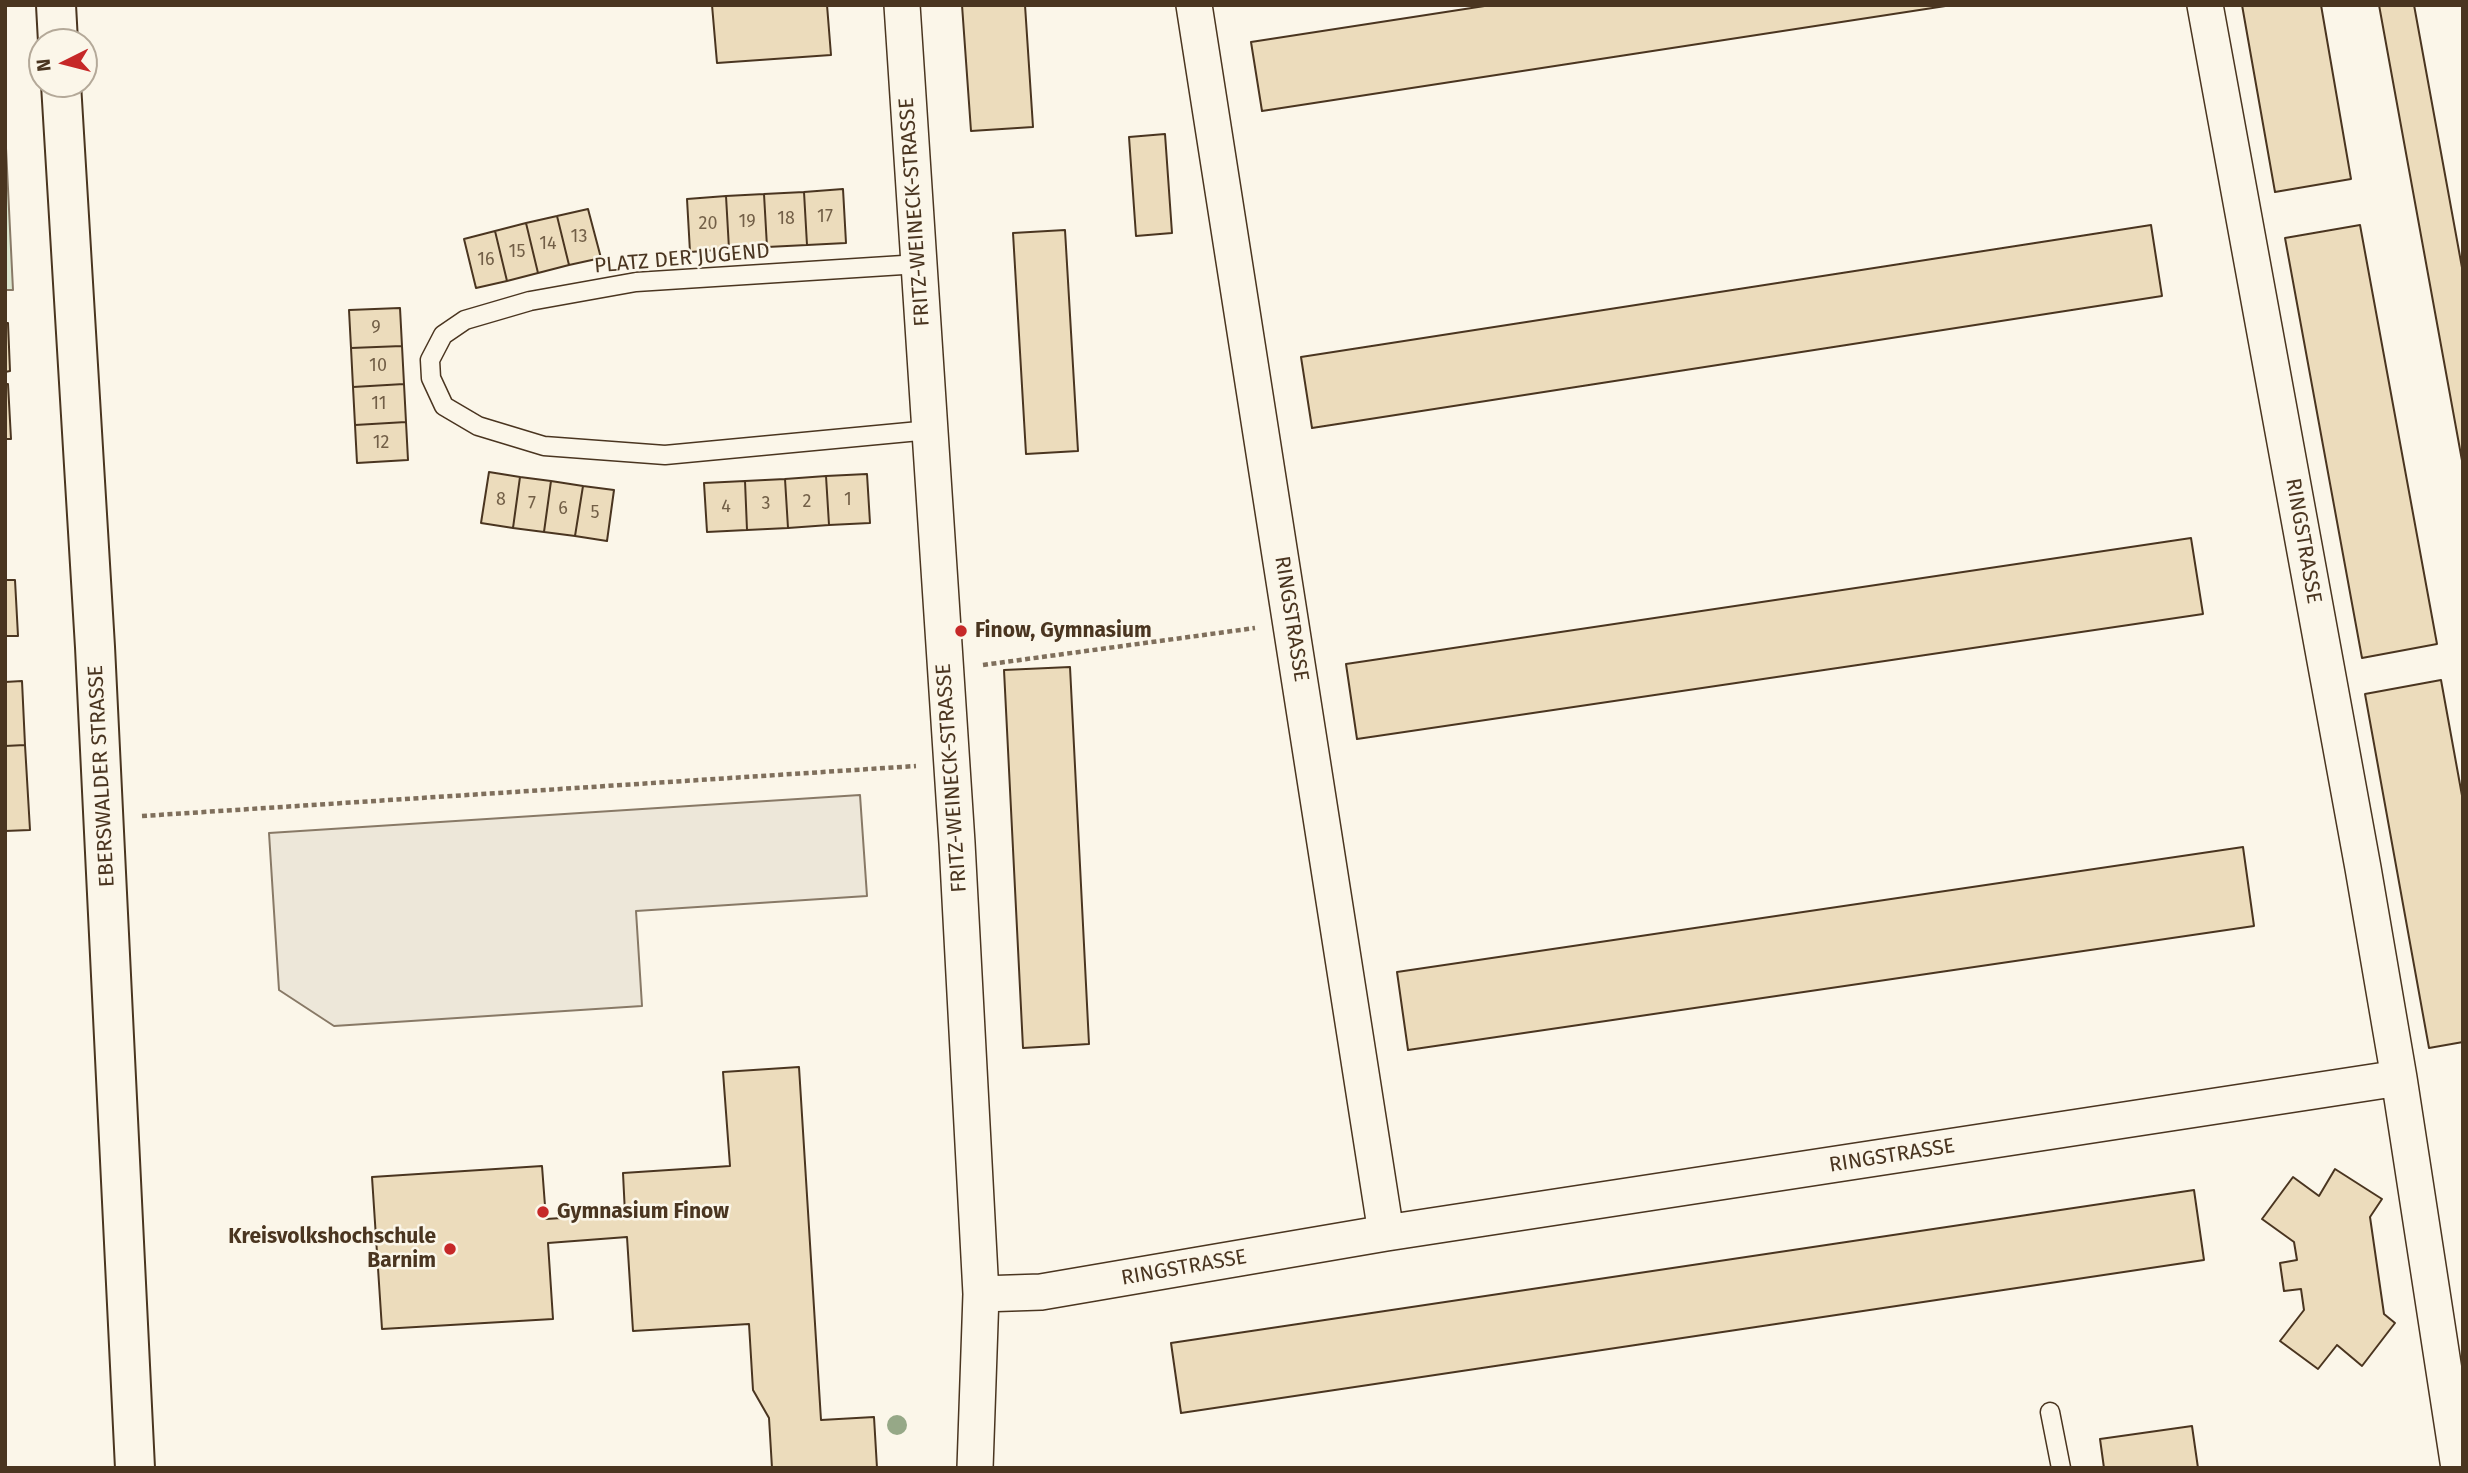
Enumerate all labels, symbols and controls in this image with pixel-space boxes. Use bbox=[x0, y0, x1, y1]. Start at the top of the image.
north arrow bbox=[28, 28, 98, 98]
text: N bbox=[32, 58, 56, 73]
street label: FRITZ-WEINECK-STRASSE bbox=[894, 97, 936, 327]
house number: 17 bbox=[817, 206, 833, 228]
house number: 18 bbox=[777, 208, 795, 230]
house number: 19 bbox=[738, 211, 756, 233]
house number: 20 bbox=[699, 213, 717, 235]
house number: 13 bbox=[571, 226, 587, 248]
house number: 14 bbox=[539, 233, 557, 255]
street label: PLATZ DER JUGEND bbox=[593, 239, 771, 279]
house number: 15 bbox=[509, 241, 525, 263]
house number: 16 bbox=[477, 249, 495, 271]
house number: 9 bbox=[371, 317, 381, 339]
house number: 10 bbox=[369, 355, 387, 377]
house number: 11 bbox=[371, 393, 387, 415]
house number: 12 bbox=[373, 432, 389, 454]
street label: RINGSTRASSE bbox=[2280, 476, 2326, 606]
house number: 8 bbox=[496, 489, 506, 511]
house number: 1 bbox=[844, 489, 852, 511]
house number: 2 bbox=[803, 491, 811, 513]
house number: 7 bbox=[528, 493, 536, 515]
house number: 3 bbox=[762, 493, 770, 515]
house number: 4 bbox=[721, 496, 731, 518]
house number: 6 bbox=[558, 498, 568, 520]
house number: 5 bbox=[590, 502, 600, 524]
street label: RINGSTRASSE bbox=[1269, 554, 1313, 684]
place label: Finow, Gymnasium bbox=[975, 618, 1152, 644]
marker: Finow, Gymnasium bbox=[953, 623, 969, 639]
street label: FRITZ-WEINECK-STRASSE bbox=[931, 663, 973, 893]
street label: EBERSWALDER STRASSE bbox=[84, 664, 120, 888]
street label: RINGSTRASSE bbox=[1827, 1134, 1957, 1178]
place label: Gymnasium Finow bbox=[557, 1199, 729, 1225]
marker: Gymnasium Finow bbox=[535, 1204, 551, 1220]
place label: Kreisvolkshochschule Barnim bbox=[228, 1224, 436, 1274]
marker: Kreisvolkshochschule Barnim bbox=[442, 1241, 458, 1257]
street label: RINGSTRASSE bbox=[1119, 1245, 1249, 1291]

